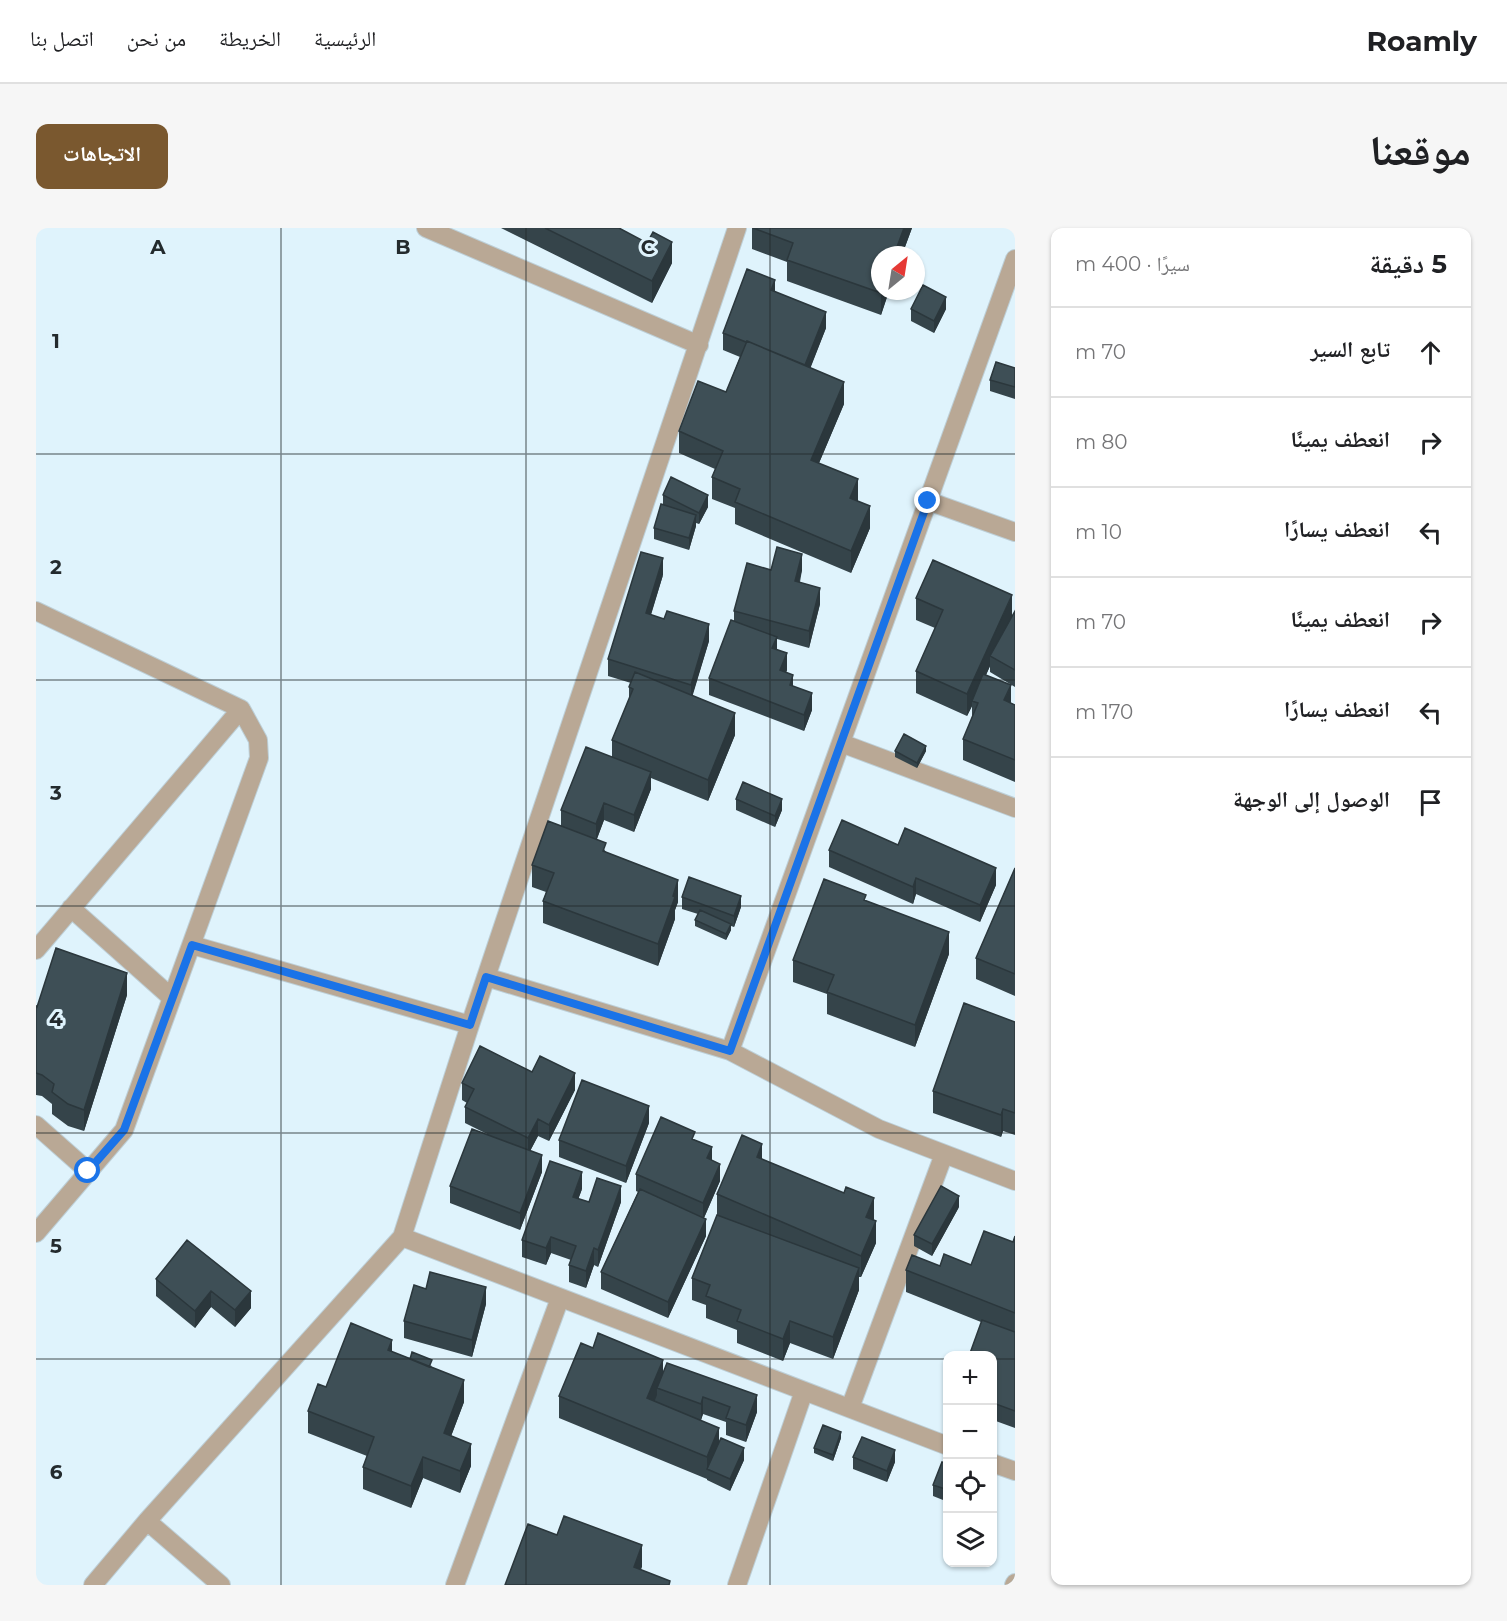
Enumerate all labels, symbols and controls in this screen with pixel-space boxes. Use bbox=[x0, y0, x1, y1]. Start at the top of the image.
text: Roamly bbox=[1367, 24, 1477, 58]
text: اتصل بنا bbox=[30, 26, 94, 51]
text: من نحن bbox=[127, 26, 186, 51]
text: الخريطة bbox=[219, 26, 281, 51]
text: الرئيسية bbox=[314, 26, 376, 51]
button: الاتجاهات bbox=[36, 124, 168, 189]
text: موقعنا bbox=[1370, 124, 1471, 176]
text: A bbox=[149, 235, 166, 259]
text: B bbox=[395, 235, 411, 259]
text: C bbox=[641, 235, 656, 259]
north arrow bbox=[871, 246, 925, 300]
text: 5 دقيقة bbox=[1370, 248, 1447, 280]
text: سيرًا · 400 m bbox=[1075, 252, 1190, 276]
text: 1 bbox=[52, 329, 60, 353]
text: تابع السير bbox=[1310, 336, 1390, 363]
icon: ahead bbox=[1414, 336, 1447, 369]
text: 70 m bbox=[1075, 340, 1126, 364]
text: انعطف يمينًا bbox=[1290, 426, 1390, 453]
icon: right bbox=[1414, 426, 1447, 459]
text: 80 m bbox=[1075, 430, 1127, 454]
route end bbox=[914, 487, 940, 513]
text: انعطف يسارًا bbox=[1284, 516, 1390, 543]
icon: left bbox=[1414, 516, 1447, 549]
text: 10 m bbox=[1075, 520, 1122, 544]
text: 2 bbox=[50, 555, 62, 579]
text: انعطف يمينًا bbox=[1290, 606, 1390, 633]
icon: right bbox=[1414, 606, 1447, 639]
text: 70 m bbox=[1075, 610, 1126, 634]
text: انعطف يسارًا bbox=[1284, 696, 1390, 723]
icon: left bbox=[1414, 696, 1447, 729]
text: 170 m bbox=[1075, 700, 1133, 724]
text: 3 bbox=[49, 781, 62, 805]
text: الوصول إلى الوجهة bbox=[1233, 786, 1390, 813]
icon: arrive bbox=[1414, 786, 1447, 819]
text: 4 bbox=[49, 1007, 63, 1031]
route start bbox=[74, 1157, 100, 1183]
text: 5 bbox=[50, 1234, 62, 1258]
map controls bbox=[943, 1351, 997, 1567]
button: + bbox=[943, 1351, 997, 1405]
button: − bbox=[943, 1405, 997, 1459]
button: locate bbox=[943, 1459, 997, 1513]
text: 6 bbox=[50, 1460, 63, 1484]
button: layers bbox=[943, 1513, 997, 1567]

